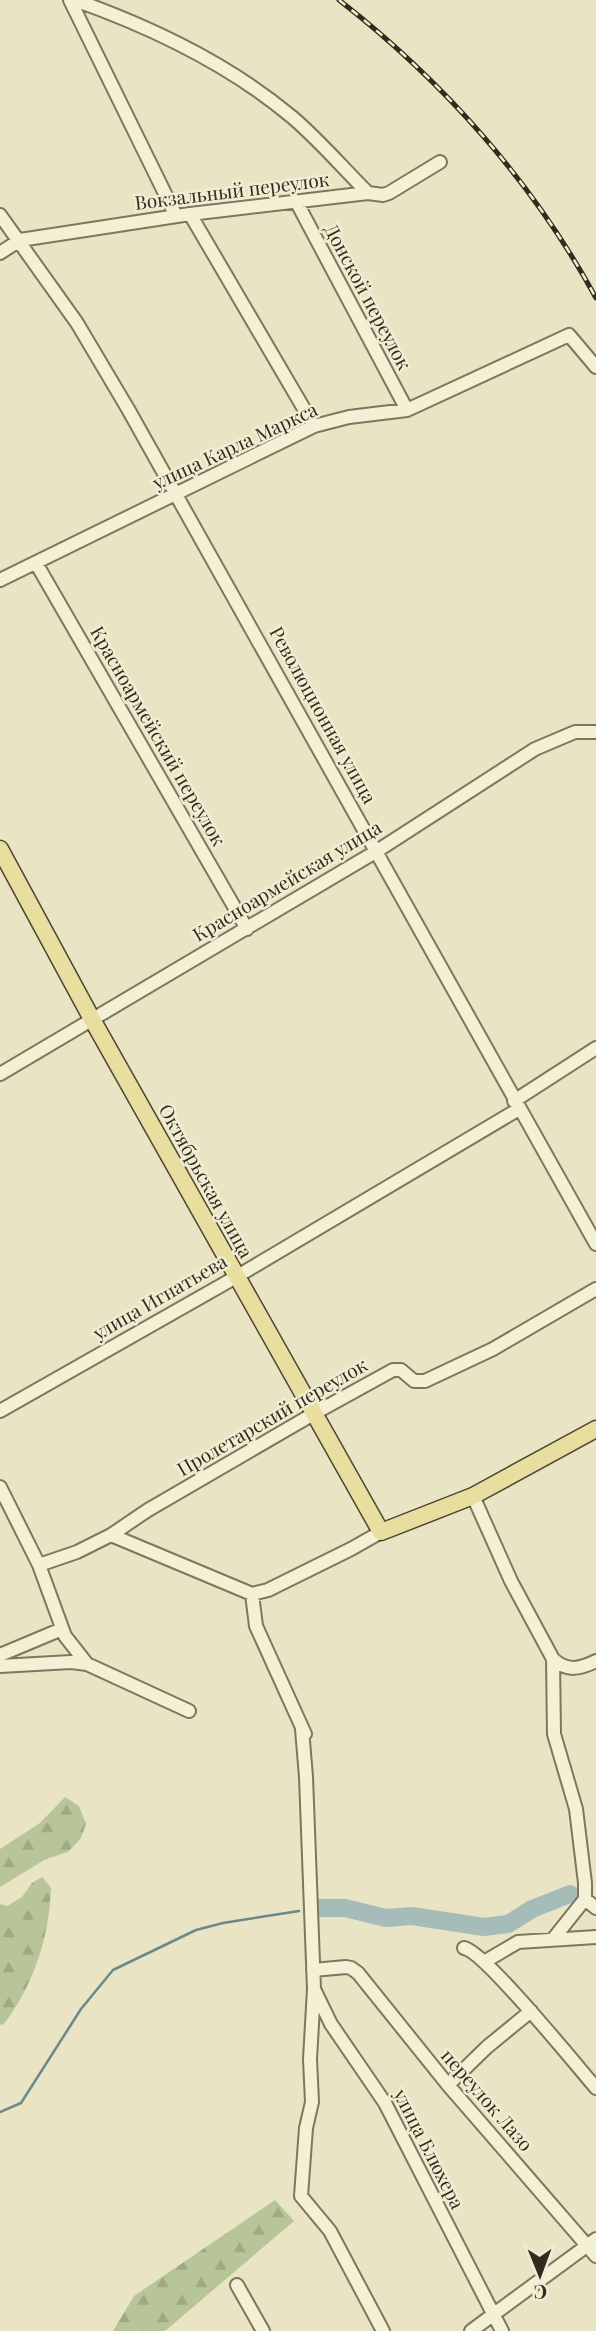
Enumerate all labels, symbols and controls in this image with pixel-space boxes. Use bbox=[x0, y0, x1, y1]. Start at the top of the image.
street label: Вокзальный переулок bbox=[133, 165, 331, 215]
street label: Донской переулок bbox=[319, 219, 418, 374]
street label: улица Карла Маркса bbox=[147, 395, 322, 495]
street label: Красноармейский переулок bbox=[85, 621, 233, 850]
street label: Революционная улица bbox=[264, 621, 384, 808]
street label: Красноармейская улица bbox=[187, 813, 386, 947]
street label: Октябрьская улица bbox=[154, 1099, 260, 1263]
street label: улица Игнатьева bbox=[87, 1247, 232, 1346]
street label: Пролетарский переулок bbox=[172, 1351, 371, 1481]
street label: переулок Лазо bbox=[436, 2043, 539, 2156]
street label: улица Блюхера bbox=[388, 2083, 472, 2214]
north arrow bbox=[505, 2240, 575, 2310]
text: С bbox=[533, 2280, 547, 2306]

